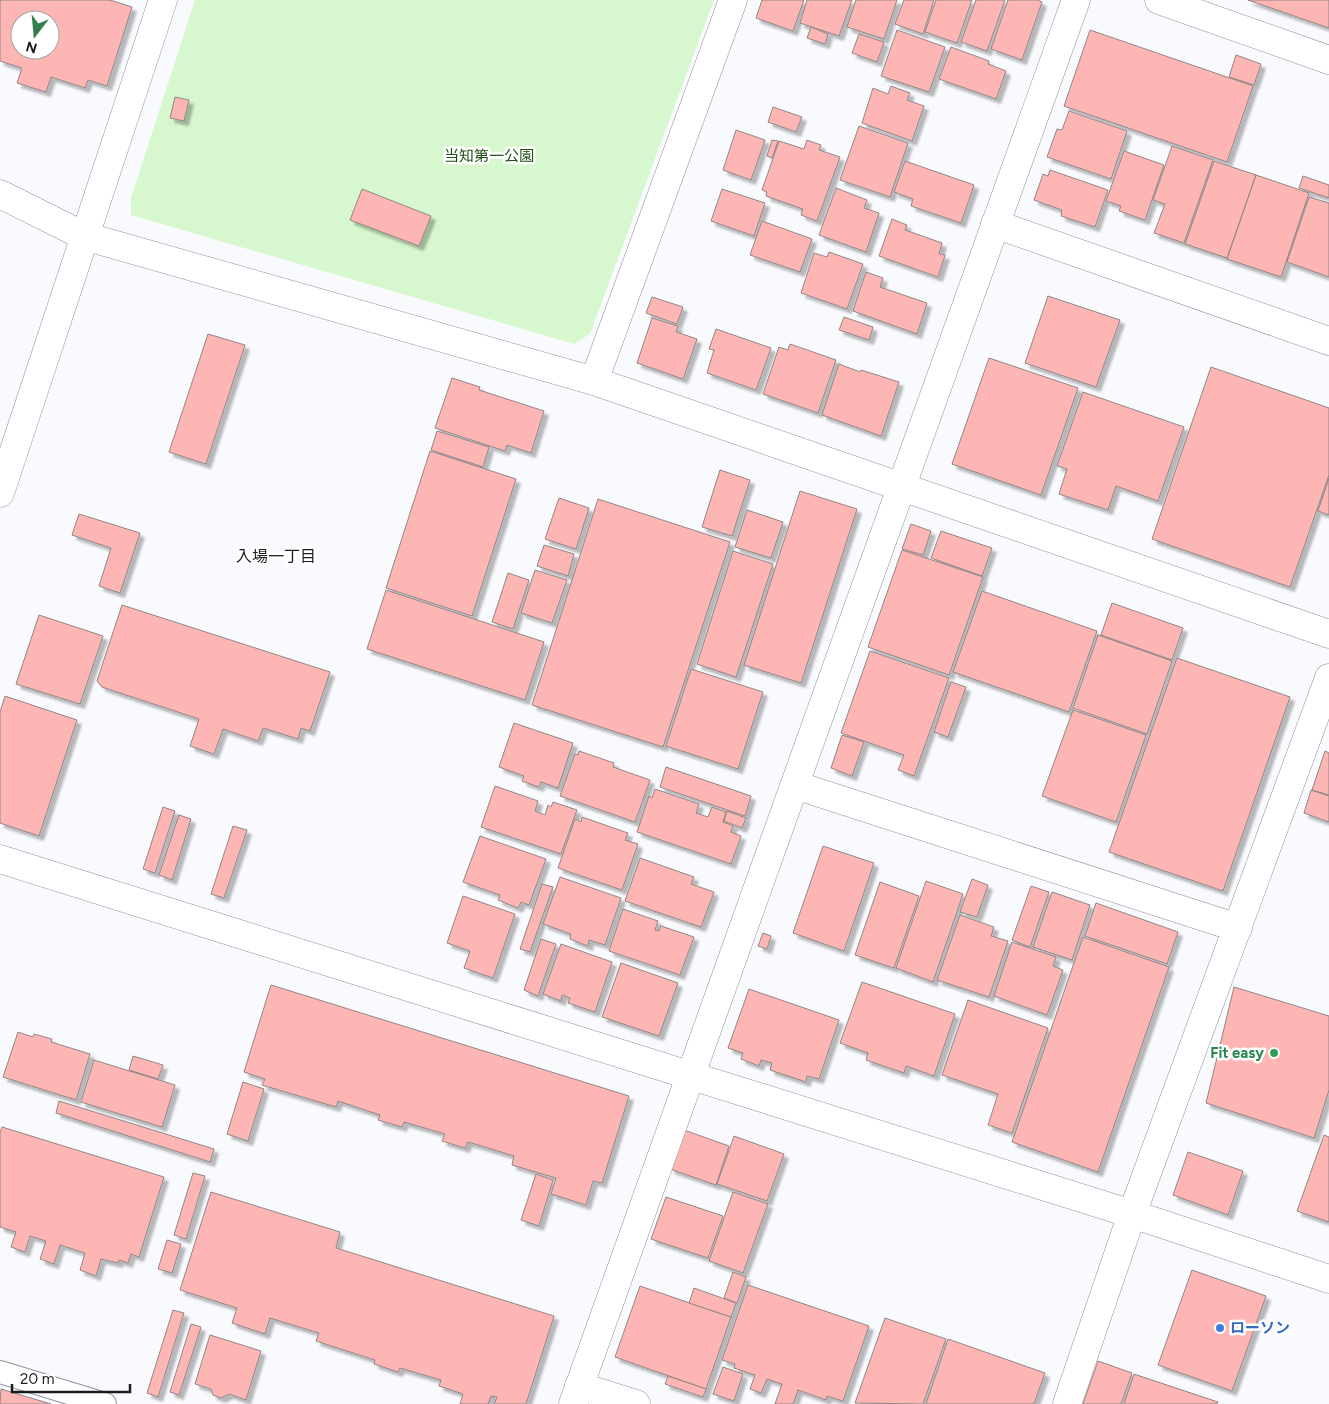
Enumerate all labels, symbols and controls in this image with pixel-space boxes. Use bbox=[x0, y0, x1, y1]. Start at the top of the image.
north arrow bbox=[10, 10, 60, 60]
text: N bbox=[24, 37, 39, 57]
park label: 当知第一公園 bbox=[444, 147, 534, 165]
district label: 入場一丁目 bbox=[236, 547, 316, 566]
place label: Fit easy bbox=[1210, 1044, 1264, 1062]
marker: Fit easy bbox=[1268, 1047, 1280, 1059]
place label: ローソン bbox=[1230, 1319, 1290, 1337]
marker: ローソン bbox=[1214, 1322, 1226, 1334]
scale bar bbox=[12, 1362, 130, 1394]
text: 20 m bbox=[20, 1370, 54, 1388]

